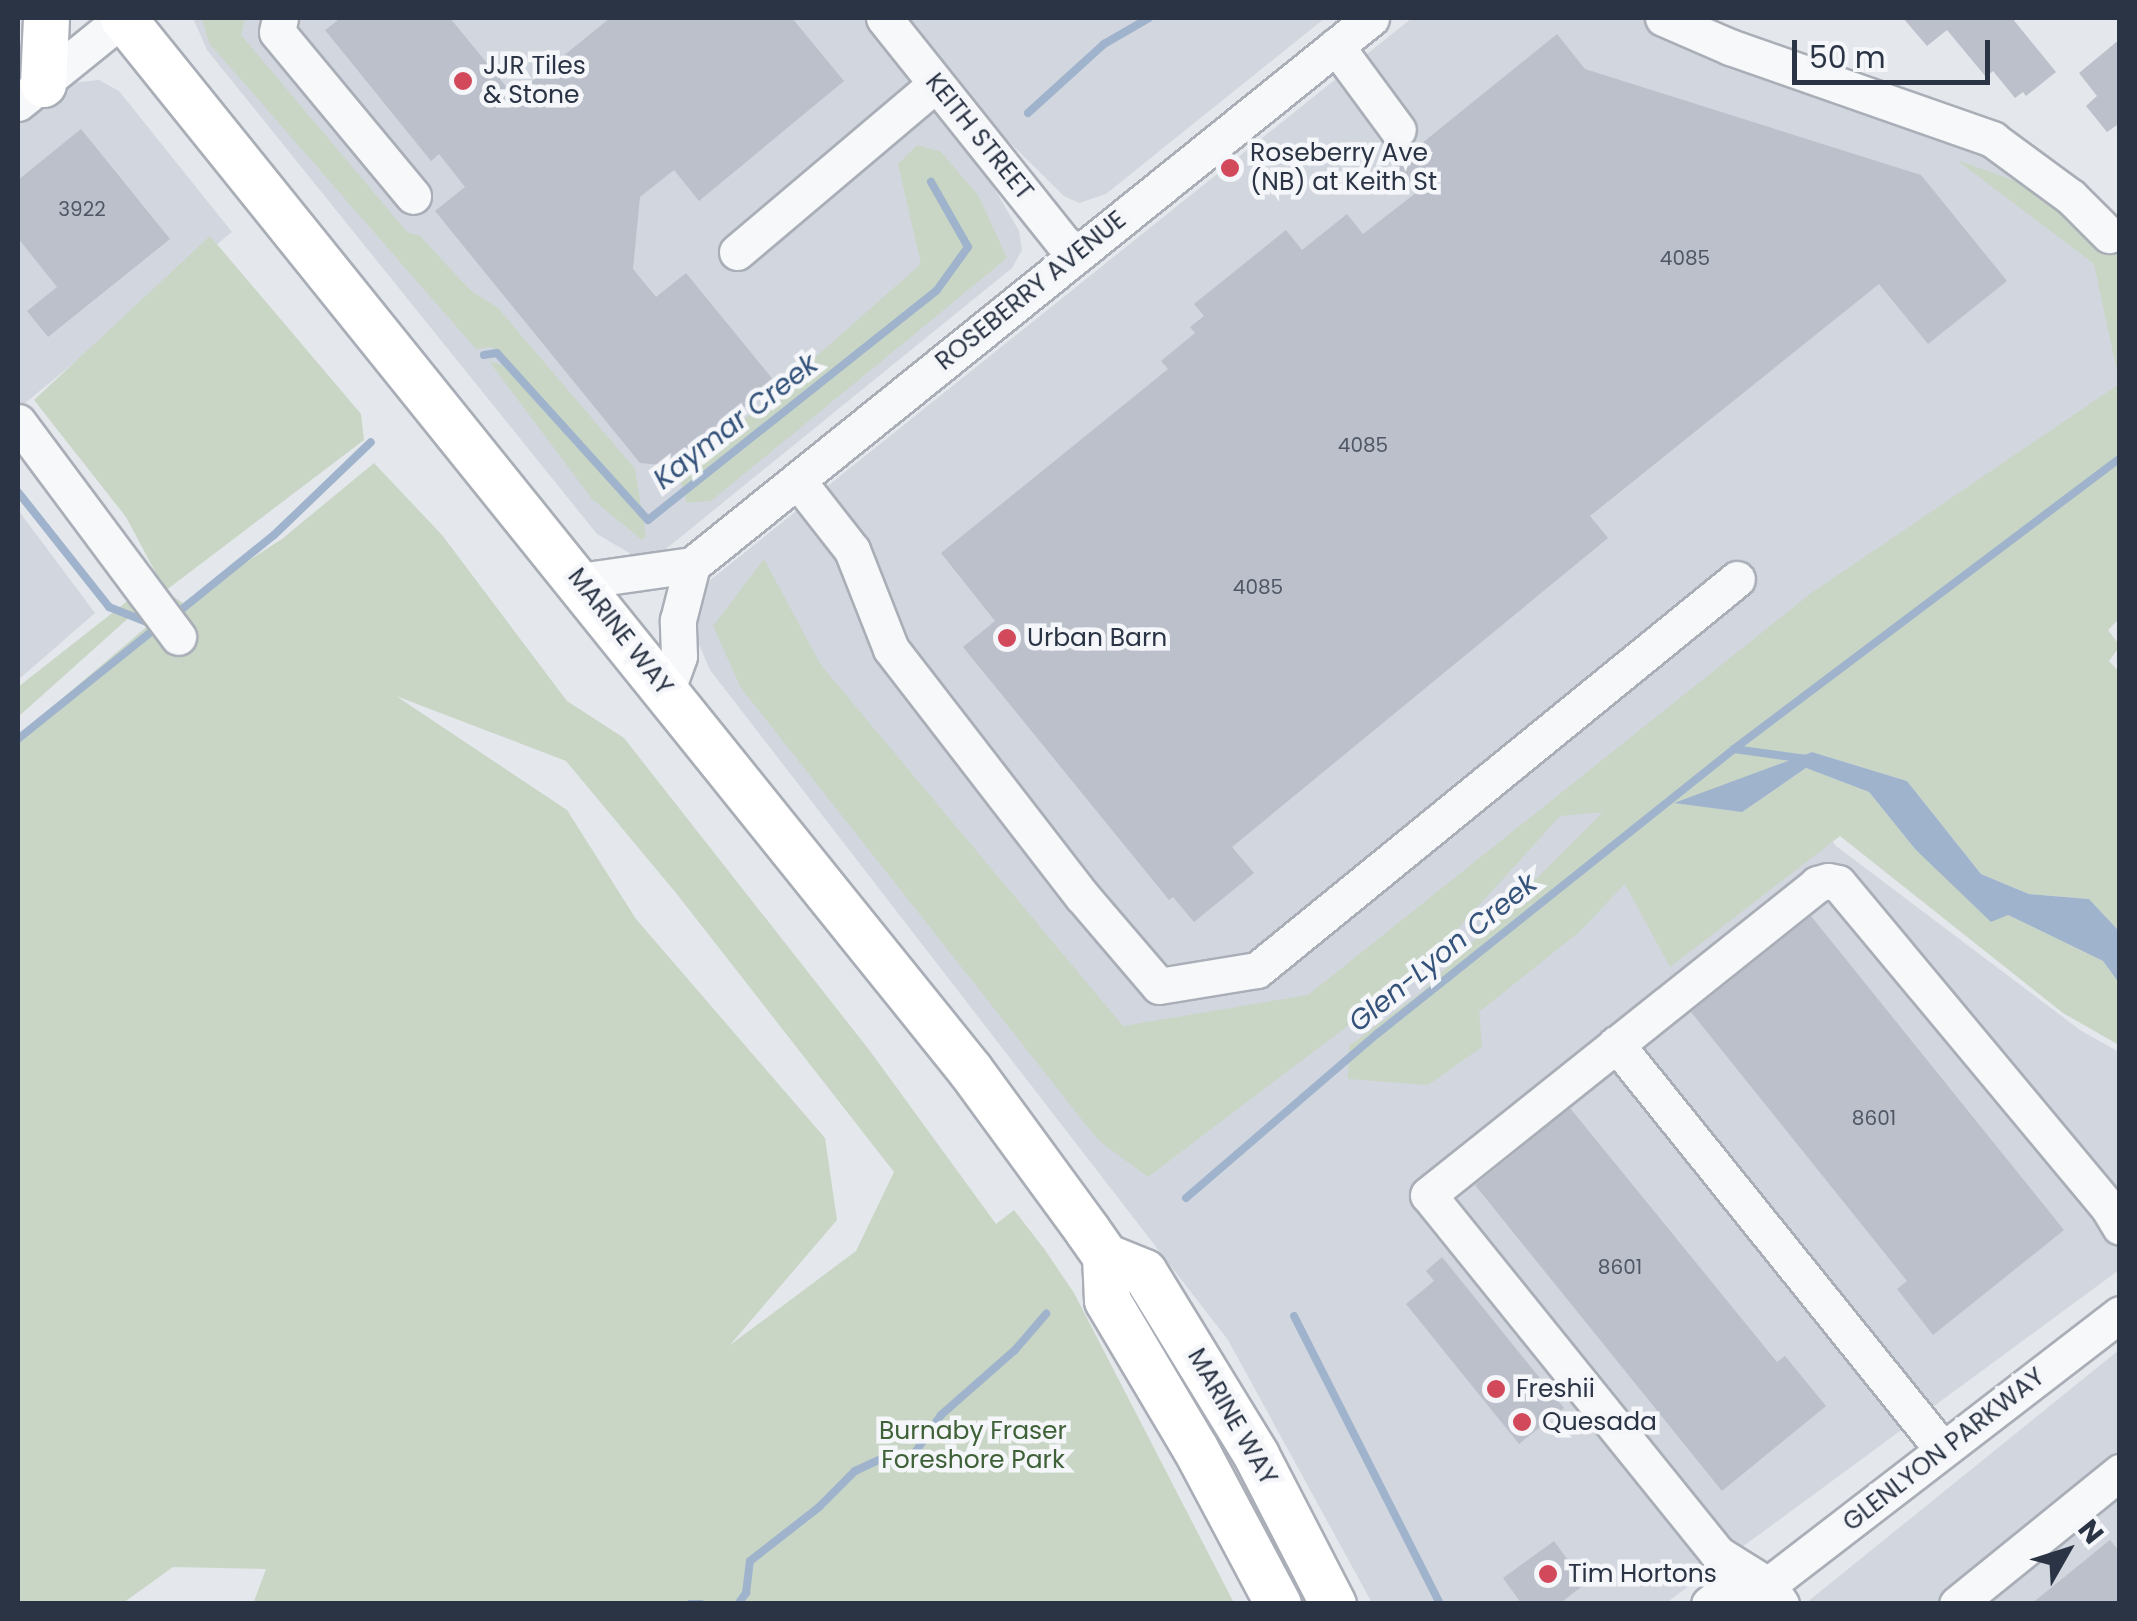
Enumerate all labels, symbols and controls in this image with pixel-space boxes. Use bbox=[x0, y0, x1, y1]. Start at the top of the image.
scale bar bbox=[1797, 20, 1994, 82]
text: 50 m bbox=[1809, 36, 1886, 79]
place label: JJR Tiles & Stone bbox=[483, 52, 586, 111]
street label: KEITH STREET bbox=[919, 68, 1039, 206]
marker: JJR Tiles & Stone bbox=[452, 70, 474, 92]
place label: Roseberry Ave (NB) at Keith St bbox=[1250, 139, 1437, 198]
marker: Roseberry Ave (NB) at Keith St bbox=[1219, 157, 1241, 179]
house number: 3922 bbox=[58, 197, 106, 221]
street label: ROSEBERRY AVENUE bbox=[930, 205, 1132, 377]
house number: 4085 bbox=[1660, 246, 1710, 270]
water label: Kaymar Creek bbox=[647, 347, 825, 497]
house number: 4085 bbox=[1338, 433, 1388, 457]
street label: MARINE WAY bbox=[561, 563, 679, 701]
house number: 4085 bbox=[1233, 575, 1283, 599]
place label: Urban Barn bbox=[1027, 623, 1167, 653]
marker: Urban Barn bbox=[996, 627, 1018, 649]
water label: Glen-Lyon Creek bbox=[1342, 867, 1544, 1039]
house number: 8601 bbox=[1852, 1106, 1896, 1130]
house number: 8601 bbox=[1598, 1255, 1642, 1279]
street label: MARINE WAY bbox=[1181, 1343, 1283, 1491]
street label: GLENLYON PARKWAY bbox=[1837, 1362, 2051, 1538]
place label: Freshii bbox=[1516, 1374, 1595, 1404]
marker: Freshii bbox=[1485, 1378, 1507, 1400]
place label: Quesada bbox=[1542, 1407, 1657, 1437]
marker: Quesada bbox=[1511, 1411, 1533, 1433]
park label: Burnaby Fraser Foreshore Park bbox=[879, 1417, 1067, 1476]
north arrow bbox=[2017, 1501, 2117, 1601]
text: N bbox=[2069, 1511, 2112, 1552]
place label: Tim Hortons bbox=[1568, 1559, 1717, 1589]
marker: Tim Hortons bbox=[1537, 1563, 1559, 1585]

